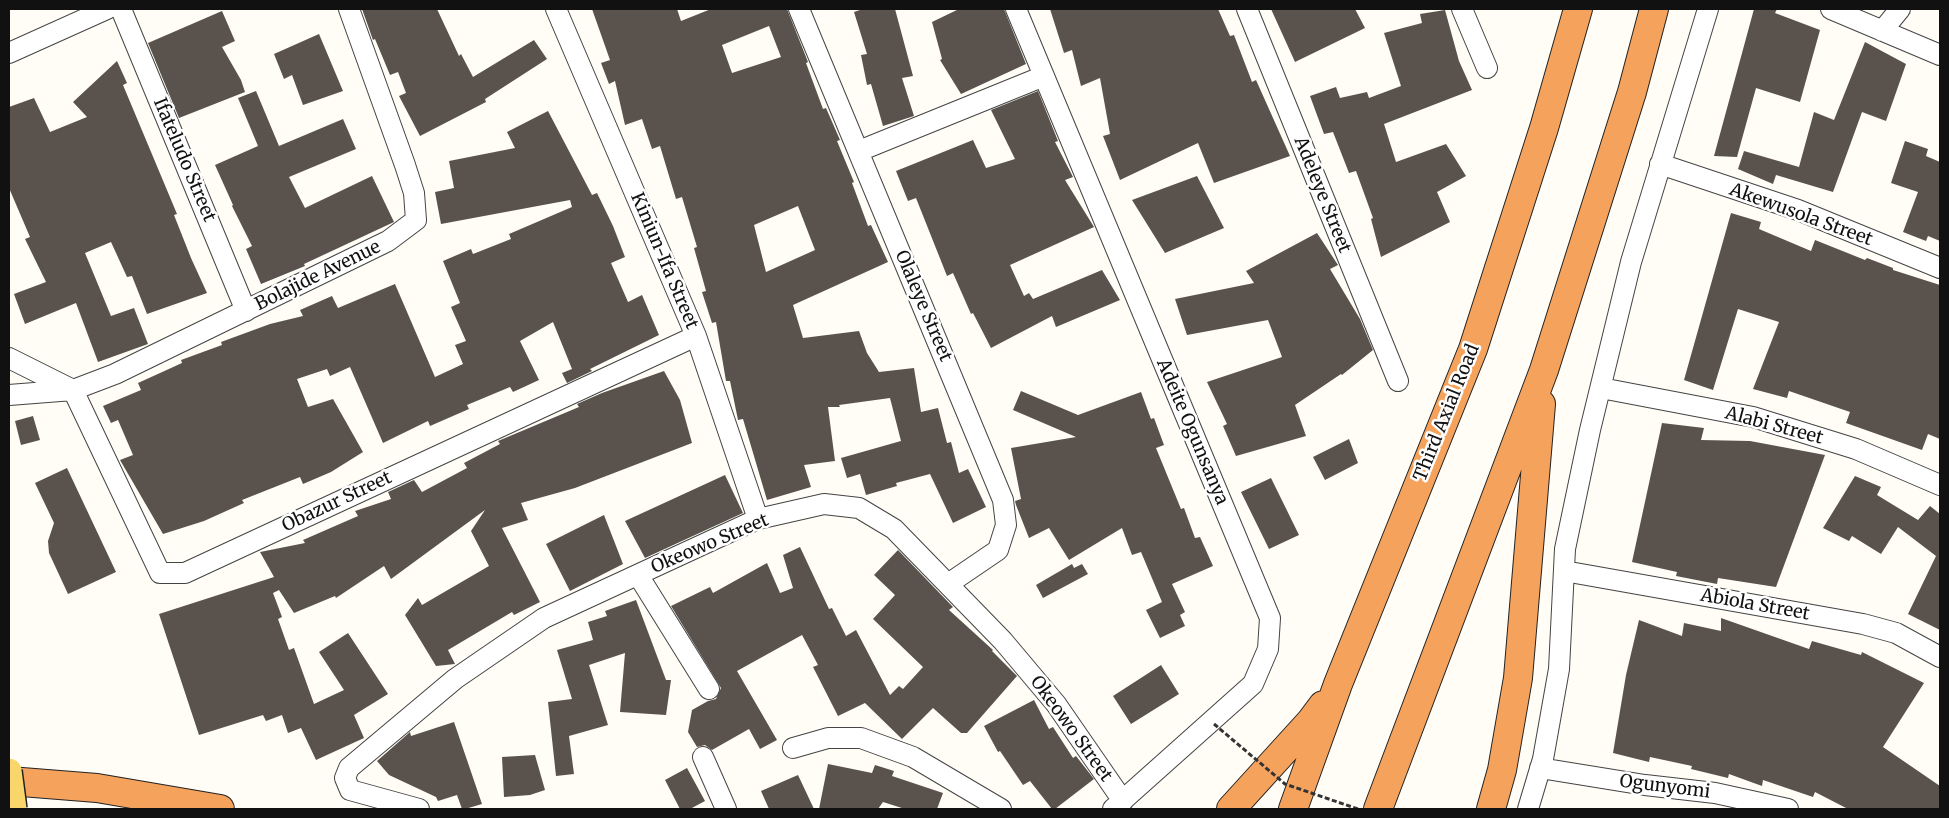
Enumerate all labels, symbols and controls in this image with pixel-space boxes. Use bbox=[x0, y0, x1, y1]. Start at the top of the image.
street label: Ifateludo Street bbox=[148, 95, 220, 225]
street label: Adeleye Street bbox=[1289, 134, 1355, 256]
street label: Akewusola Street bbox=[1727, 179, 1875, 251]
street label: Kiniun-Ifa Street bbox=[626, 190, 702, 332]
street label: Bolajide Avenue bbox=[252, 236, 384, 316]
street label: Olaleye Street bbox=[890, 247, 956, 365]
street label: Third Axial Road bbox=[1410, 341, 1484, 485]
street label: Adeite Ogunsanya bbox=[1152, 356, 1232, 508]
street label: Alabi Street bbox=[1723, 403, 1825, 449]
street label: Obazur Street bbox=[279, 467, 395, 537]
street label: Okeowo Street bbox=[648, 510, 772, 578]
street label: Abiola Street bbox=[1699, 585, 1811, 625]
street label: Okeowo Street bbox=[1025, 672, 1117, 786]
street label: Ogunyomi bbox=[1618, 771, 1712, 803]

